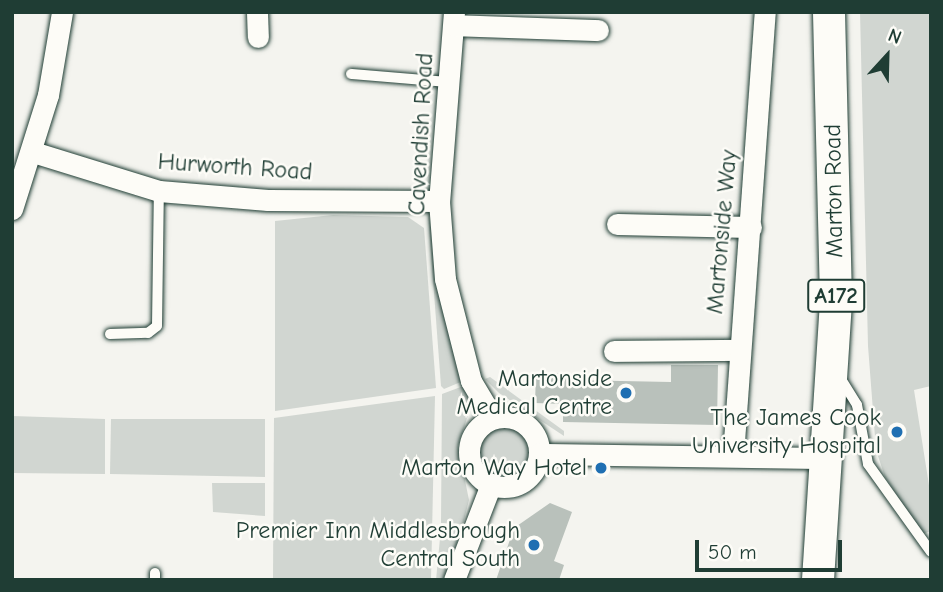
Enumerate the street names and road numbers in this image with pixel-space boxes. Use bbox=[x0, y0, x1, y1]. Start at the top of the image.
street label: Cavendish Road bbox=[402, 52, 440, 216]
street label: Marton Road bbox=[818, 124, 850, 258]
street label: Hurworth Road bbox=[157, 147, 313, 187]
street label: Martonside Way bbox=[700, 149, 744, 315]
road number: A172 bbox=[806, 276, 866, 316]

